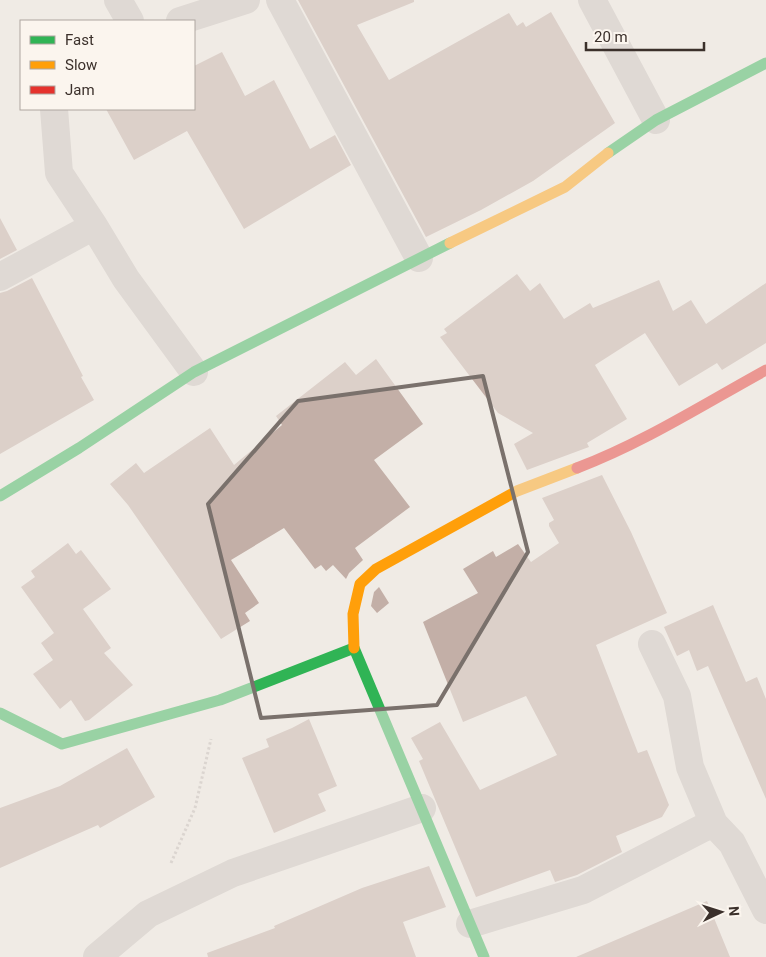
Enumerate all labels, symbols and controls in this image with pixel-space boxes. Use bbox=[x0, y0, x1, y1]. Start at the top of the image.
legend bbox=[20, 20, 195, 110]
scale bar bbox=[586, 20, 704, 52]
text: 20 m bbox=[594, 28, 628, 46]
text: Fast bbox=[65, 31, 94, 49]
text: Slow bbox=[65, 56, 97, 74]
text: Jam bbox=[65, 81, 95, 99]
north arrow bbox=[696, 887, 746, 937]
text: N bbox=[726, 906, 742, 917]

